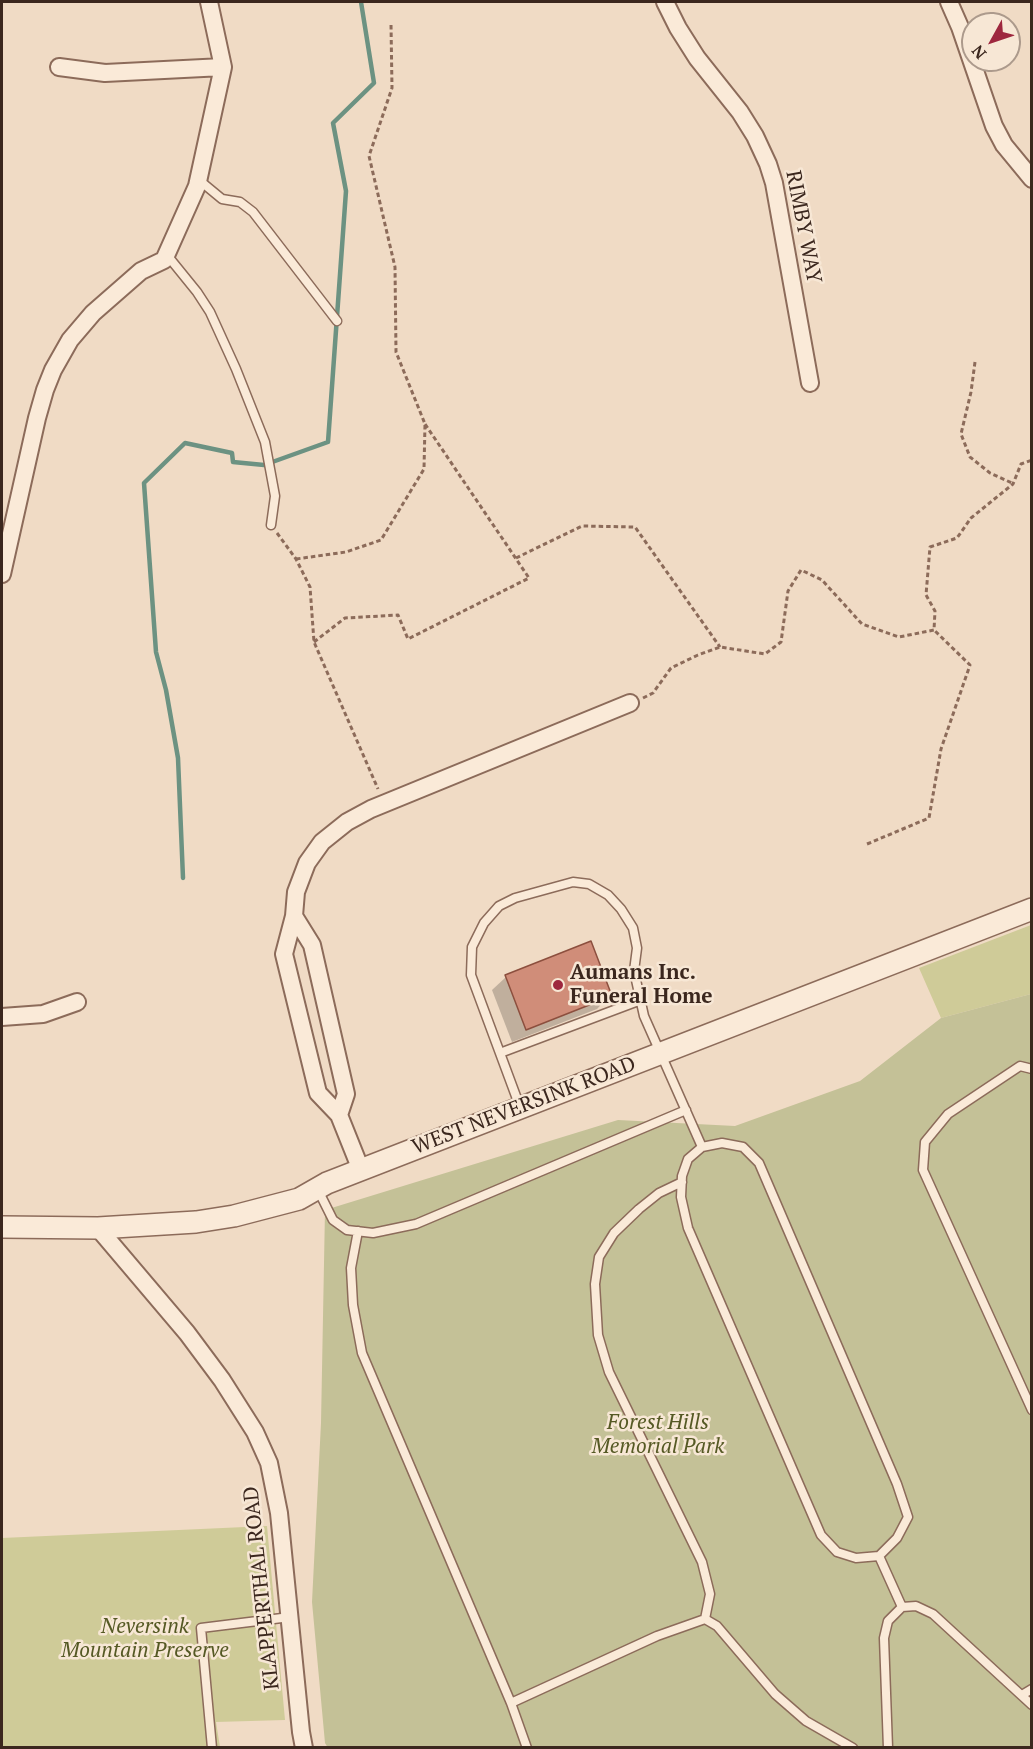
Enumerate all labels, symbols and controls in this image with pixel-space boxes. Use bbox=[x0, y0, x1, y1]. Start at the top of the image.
north arrow bbox=[961, 12, 1021, 72]
text: N bbox=[966, 41, 991, 64]
street label: RIMBY WAY bbox=[780, 169, 826, 285]
place label: Aumans Inc. Funeral Home bbox=[570, 960, 713, 1010]
marker: Aumans Inc. Funeral Home bbox=[551, 978, 565, 992]
street label: WEST NEVERSINK ROAD bbox=[408, 1052, 640, 1160]
park label: Forest Hills Memorial Park bbox=[592, 1410, 724, 1460]
street label: KLAPPERTHAL ROAD bbox=[239, 1485, 285, 1691]
park label: Neversink Mountain Preserve bbox=[61, 1614, 229, 1664]

